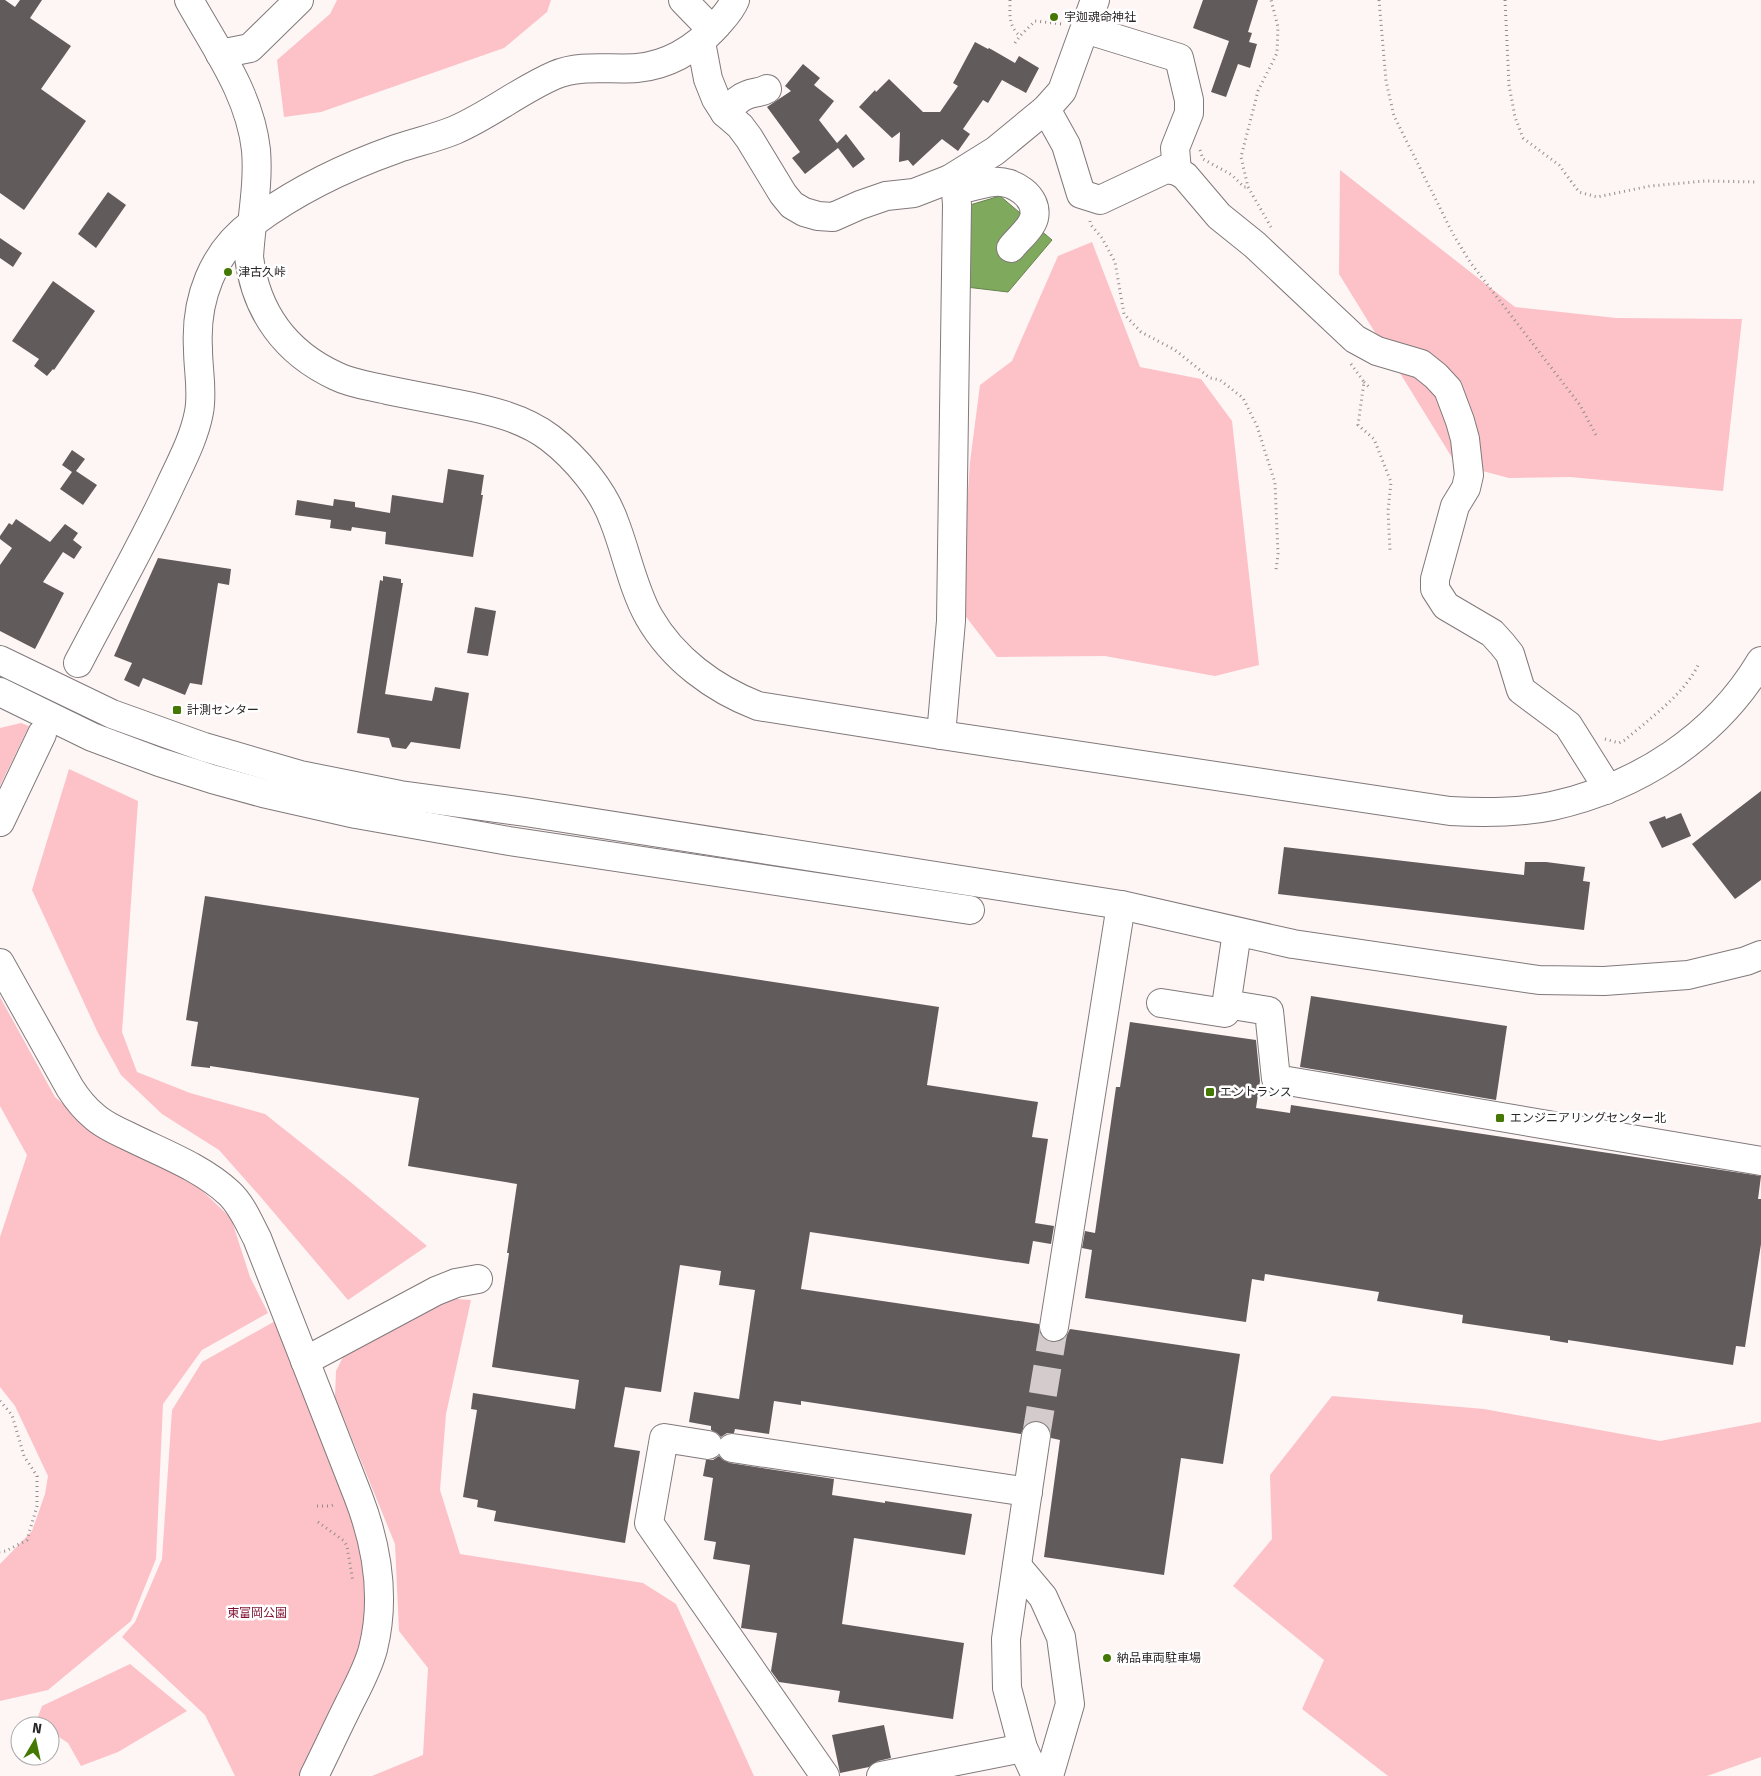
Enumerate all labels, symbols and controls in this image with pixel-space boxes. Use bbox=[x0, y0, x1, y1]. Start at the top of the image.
place label: 宇迦魂命神社 bbox=[1064, 10, 1136, 24]
marker: 宇迦魂命神社 bbox=[1048, 11, 1060, 23]
place label: 津古久峠 bbox=[238, 265, 286, 279]
marker: 津古久峠 bbox=[222, 266, 234, 278]
place label: 計測センター bbox=[187, 703, 259, 717]
marker: 計測センター bbox=[171, 704, 183, 716]
place label: エントランス bbox=[1220, 1085, 1292, 1099]
marker: エントランス bbox=[1204, 1086, 1216, 1098]
place label: エンジニアリングセンター北 bbox=[1510, 1111, 1666, 1125]
marker: エンジニアリングセンター北 bbox=[1494, 1112, 1506, 1124]
park label: 東富岡公園 bbox=[227, 1606, 287, 1620]
place label: 納品車両駐車場 bbox=[1117, 1651, 1201, 1665]
marker: 納品車両駐車場 bbox=[1101, 1652, 1113, 1664]
north arrow bbox=[10, 1716, 60, 1766]
text: N bbox=[31, 1720, 43, 1738]

